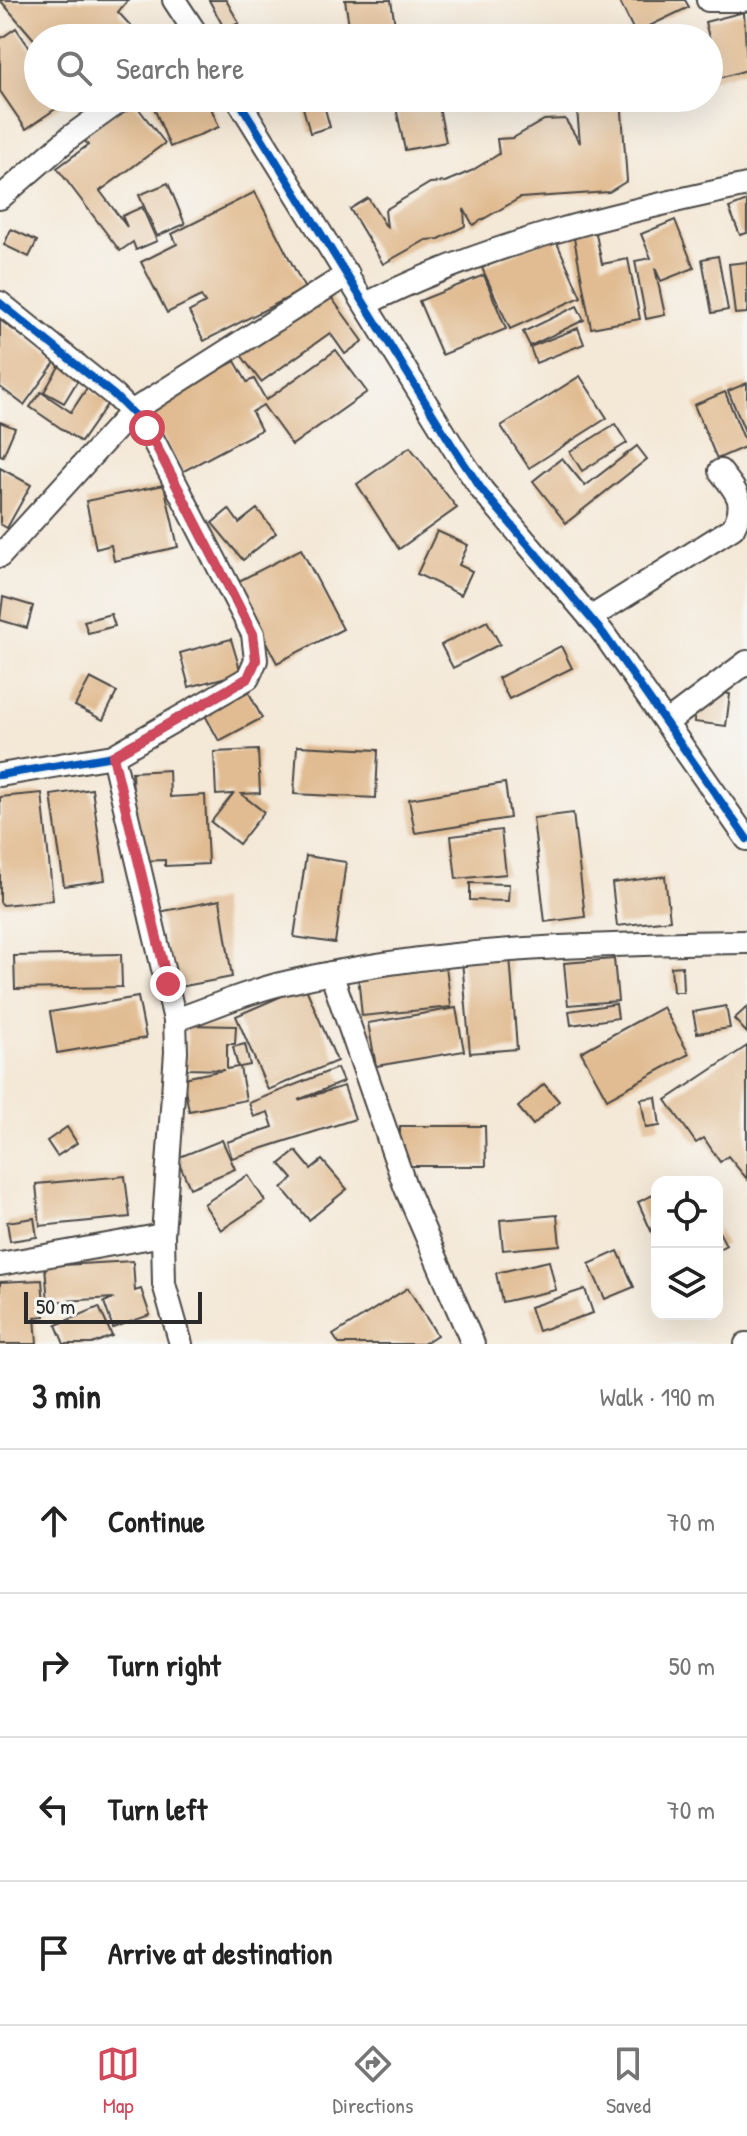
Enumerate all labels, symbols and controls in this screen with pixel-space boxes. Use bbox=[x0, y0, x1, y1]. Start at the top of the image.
search box bbox=[24, 24, 723, 112]
icon: search bbox=[52, 46, 96, 90]
text: Search here bbox=[116, 48, 244, 88]
route start bbox=[129, 410, 165, 446]
route end bbox=[150, 966, 186, 1002]
map controls bbox=[651, 1176, 723, 1320]
button: locate bbox=[651, 1176, 723, 1248]
button: layers bbox=[651, 1248, 723, 1320]
scale bar bbox=[24, 1288, 202, 1324]
text: 50 m bbox=[36, 1291, 75, 1321]
text: 3 min bbox=[32, 1373, 101, 1419]
text: Walk · 190 m bbox=[600, 1379, 715, 1414]
icon: ahead bbox=[32, 1499, 76, 1543]
text: Continue bbox=[108, 1501, 205, 1541]
text: 70 m bbox=[667, 1504, 715, 1539]
icon: right bbox=[32, 1643, 76, 1687]
text: Turn right bbox=[108, 1645, 221, 1685]
text: 50 m bbox=[669, 1648, 715, 1683]
icon: left bbox=[32, 1787, 76, 1831]
text: Turn left bbox=[108, 1789, 207, 1829]
text: 70 m bbox=[667, 1792, 715, 1827]
icon: arrive bbox=[32, 1931, 76, 1975]
text: Arrive at destination bbox=[108, 1933, 333, 1973]
tab: Map bbox=[96, 2042, 140, 2120]
tab: Directions bbox=[333, 2042, 414, 2120]
tab: Saved bbox=[606, 2042, 651, 2120]

